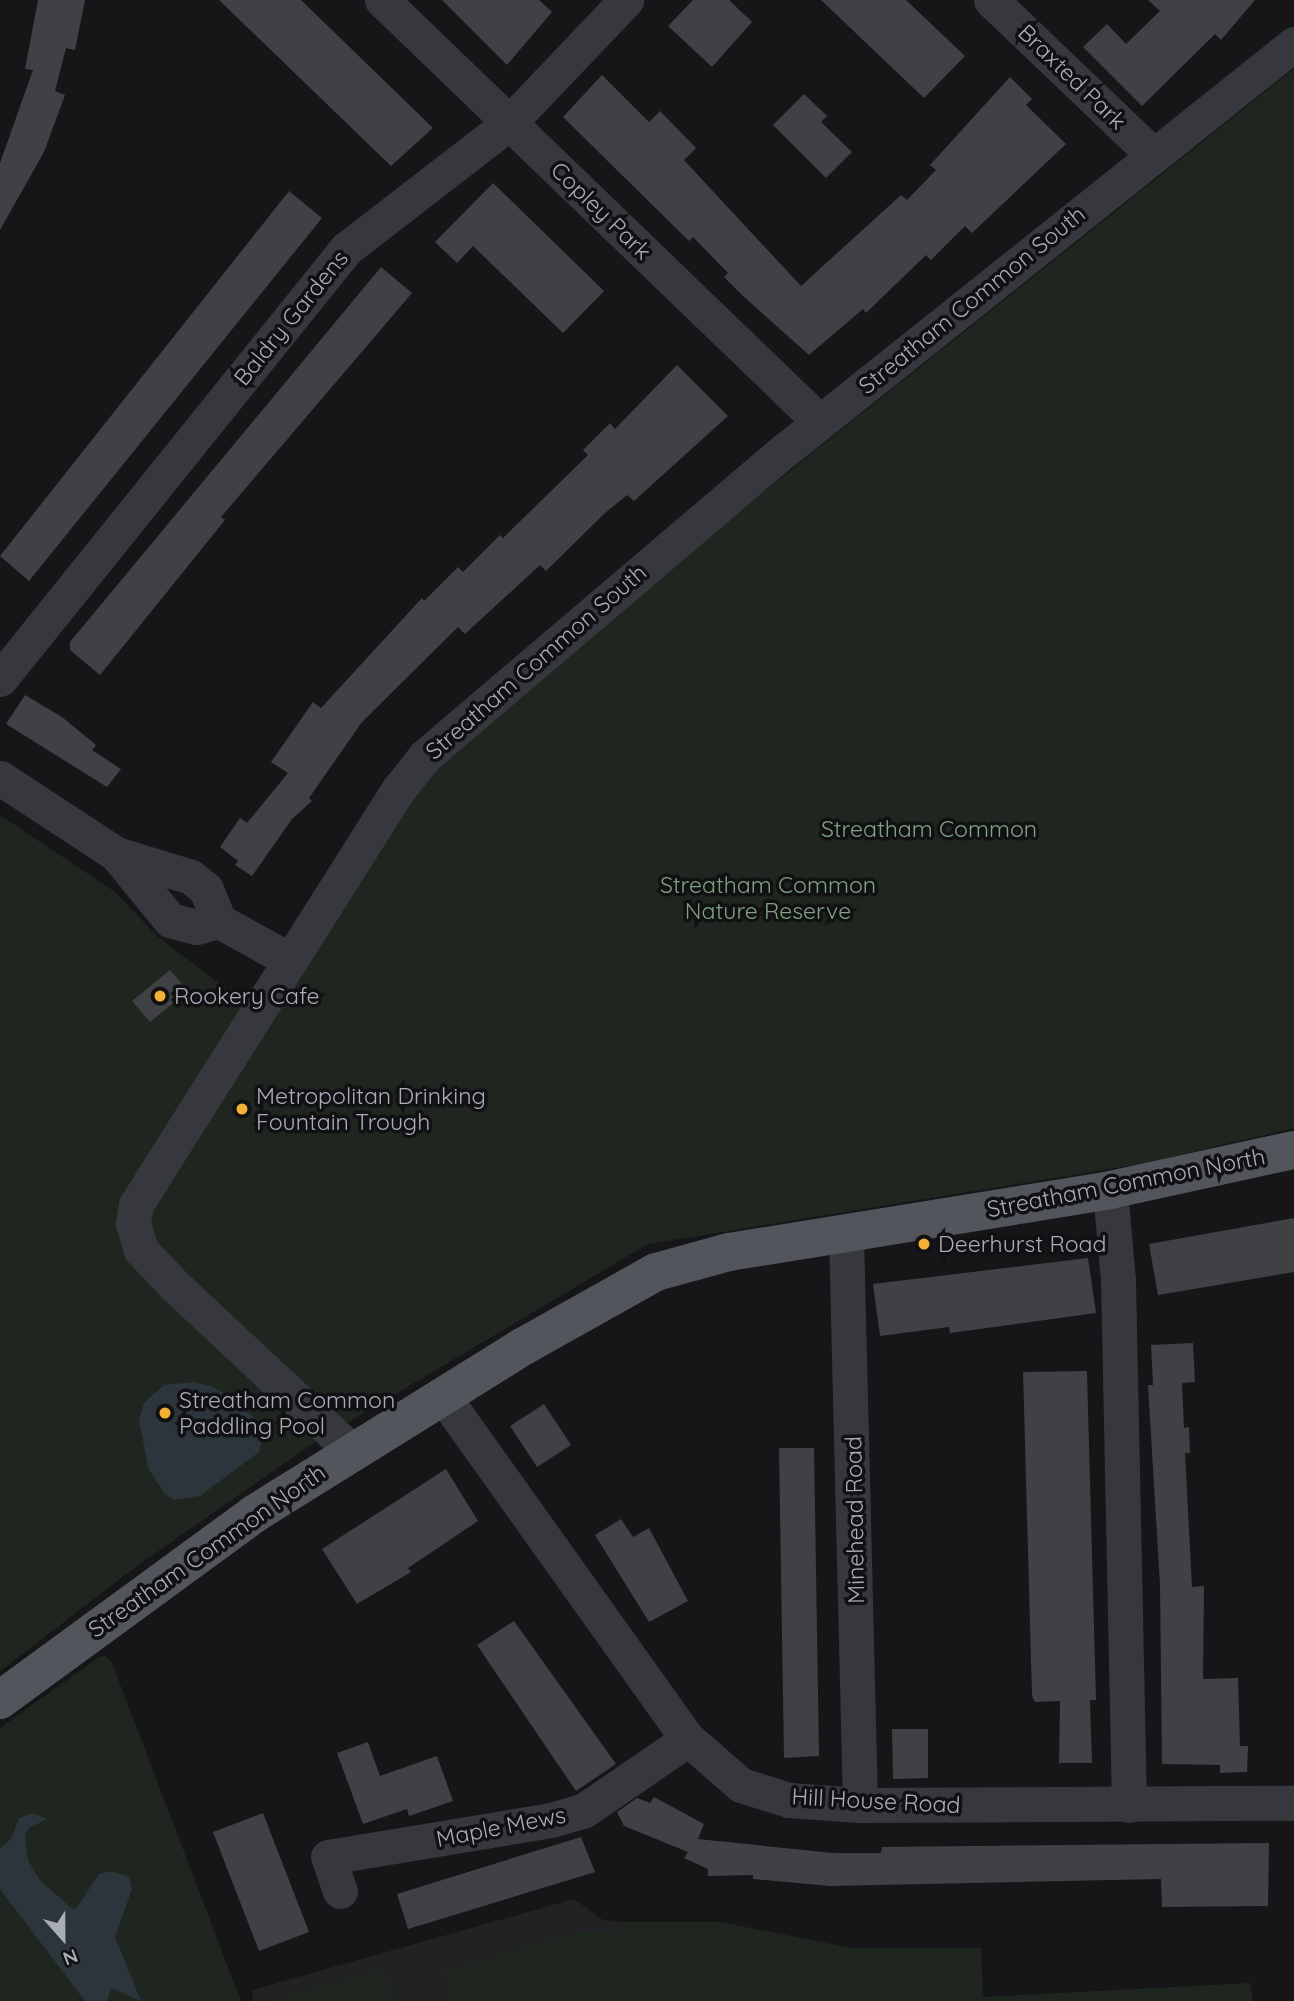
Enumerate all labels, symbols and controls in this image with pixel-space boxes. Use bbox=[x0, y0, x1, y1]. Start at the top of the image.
street label: Braxted Park bbox=[1012, 19, 1132, 135]
street label: Copley Park bbox=[545, 156, 657, 266]
street label: Streatham Common South bbox=[853, 200, 1091, 400]
street label: Baldry Gardens bbox=[228, 245, 354, 391]
street label: Streatham Common South bbox=[420, 559, 652, 765]
park label: Streatham Common bbox=[821, 815, 1037, 843]
park label: Streatham Common Nature Reserve bbox=[660, 871, 876, 925]
place label: Rookery Cafe bbox=[174, 982, 319, 1010]
marker: Rookery Cafe bbox=[152, 988, 168, 1004]
place label: Metropolitan Drinking Fountain Trough bbox=[256, 1082, 486, 1136]
marker: Metropolitan Drinking Fountain Trough bbox=[234, 1101, 250, 1117]
street label: Streatham Common North bbox=[985, 1142, 1267, 1224]
place label: Deerhurst Road bbox=[938, 1230, 1106, 1258]
marker: Deerhurst Road bbox=[916, 1236, 932, 1252]
place label: Streatham Common Paddling Pool bbox=[179, 1386, 395, 1440]
marker: Streatham Common Paddling Pool bbox=[157, 1405, 173, 1421]
street label: Minehead Road bbox=[840, 1436, 870, 1604]
street label: Streatham Common North bbox=[83, 1459, 331, 1643]
street label: Hill House Road bbox=[791, 1783, 961, 1819]
street label: Maple Mews bbox=[434, 1801, 568, 1853]
north arrow bbox=[28, 1903, 98, 1973]
text: N bbox=[60, 1944, 81, 1971]

